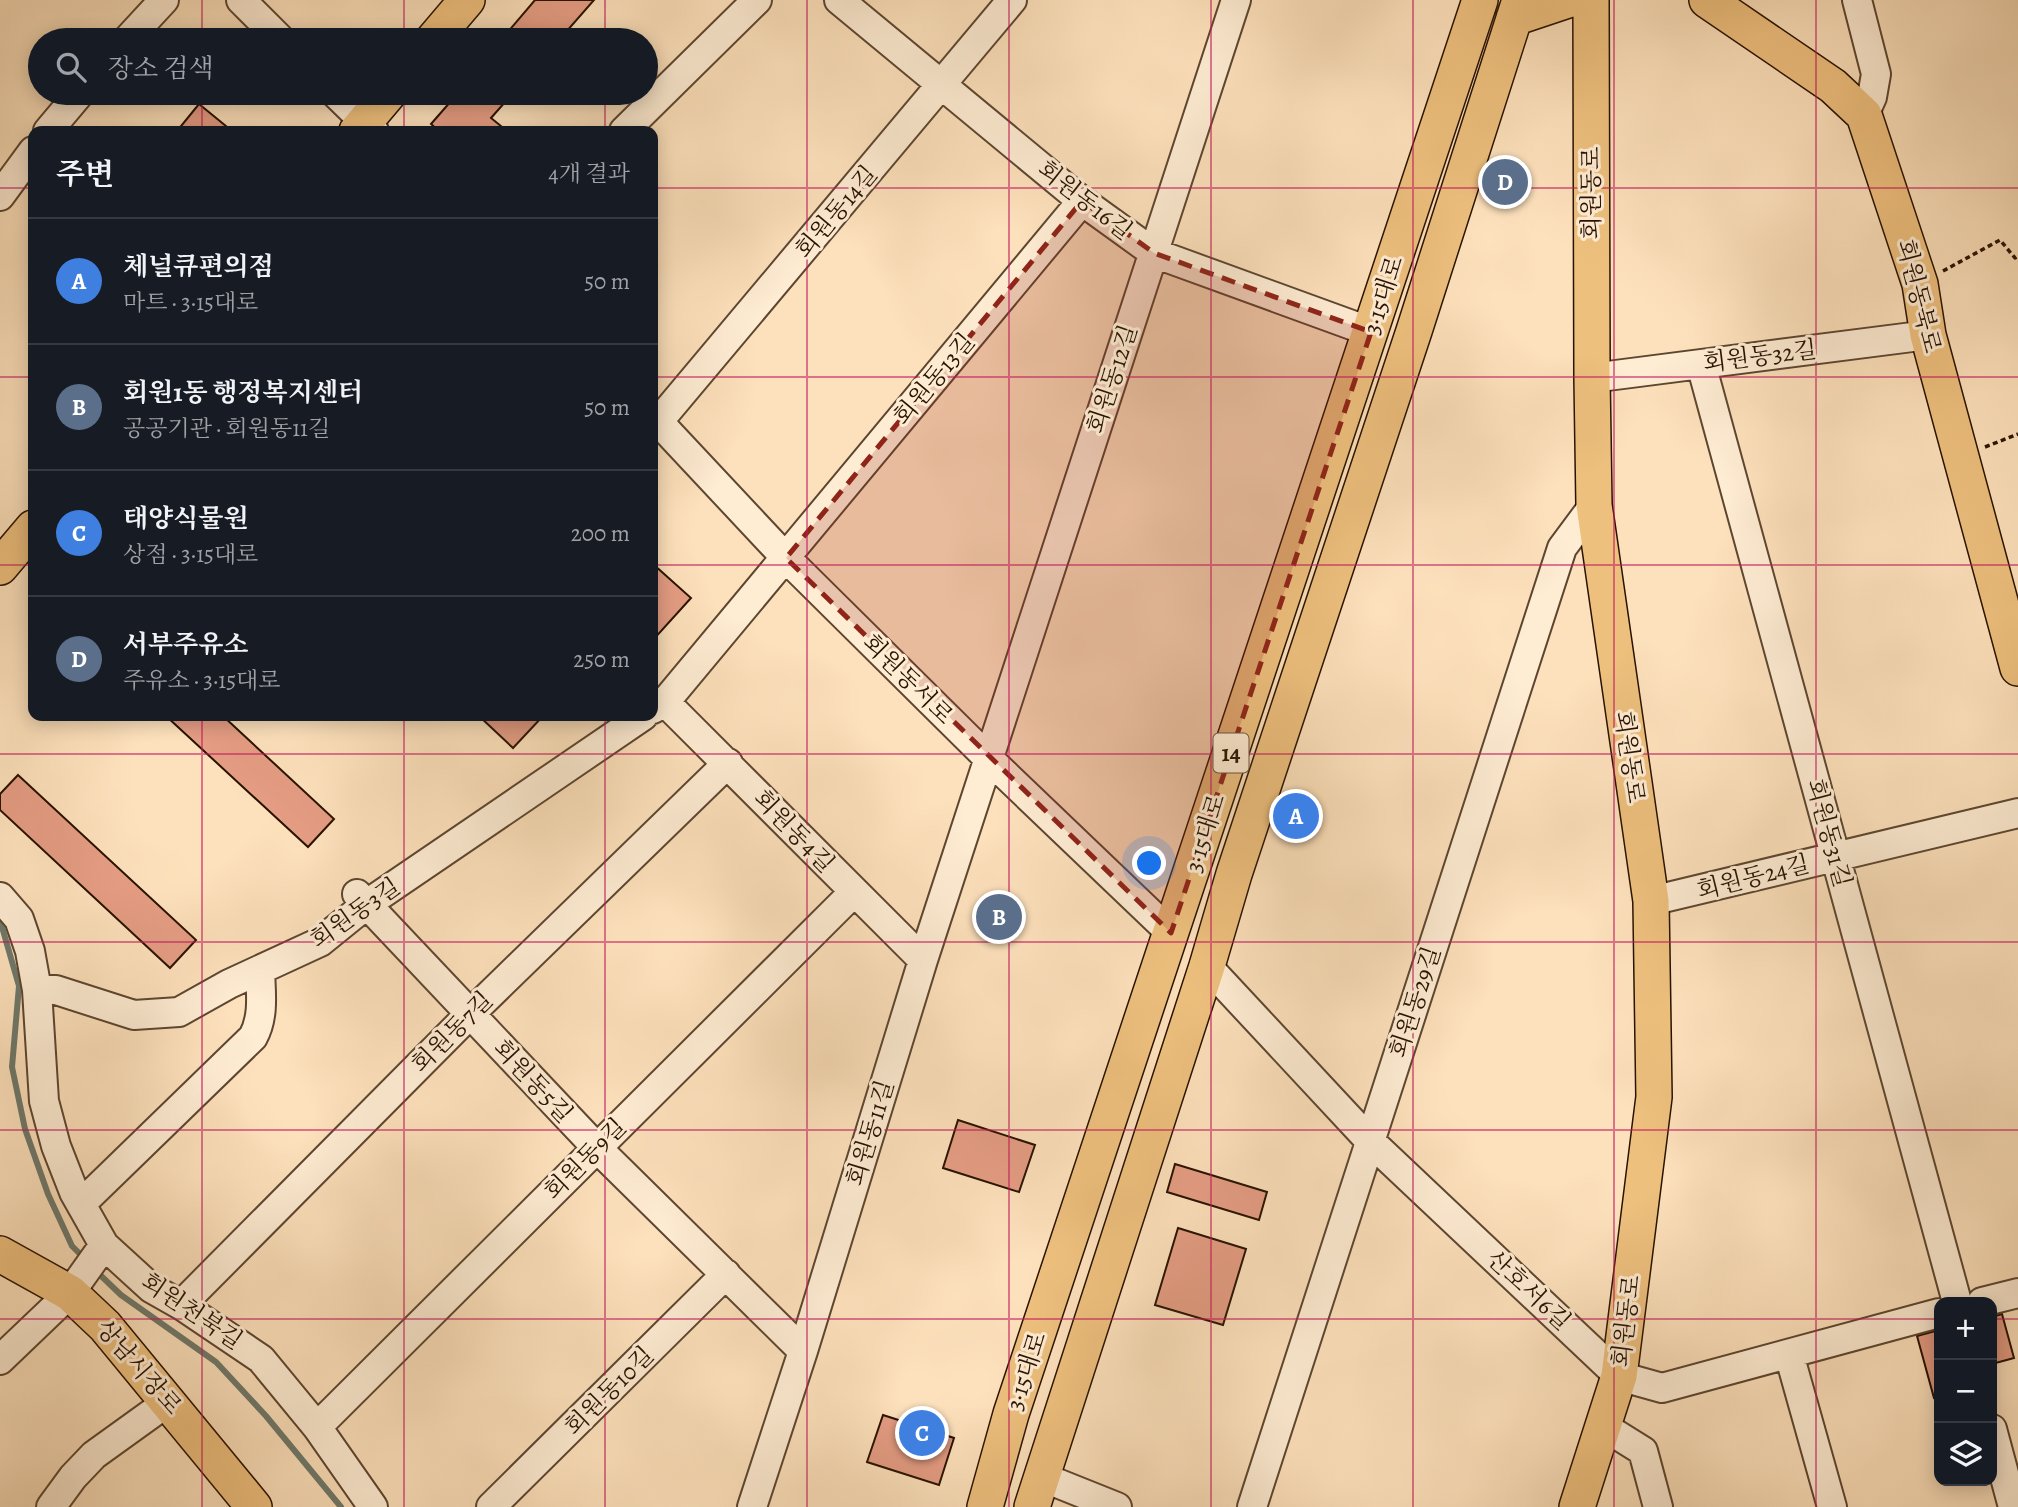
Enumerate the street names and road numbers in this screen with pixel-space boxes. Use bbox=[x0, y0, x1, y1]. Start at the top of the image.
street label: 회원동로 bbox=[1575, 147, 1607, 239]
street label: 회원동16길 bbox=[1031, 153, 1139, 247]
street label: 회원동14길 bbox=[788, 159, 884, 265]
street label: 회원동북로 bbox=[1889, 236, 1949, 356]
street label: 3·15대로 bbox=[1355, 252, 1411, 338]
street label: 회원동12길 bbox=[1079, 321, 1145, 437]
street label: 회원동13길 bbox=[886, 326, 982, 432]
street label: 회원동32길 bbox=[1701, 333, 1819, 379]
street label: 회원동서로 bbox=[856, 627, 960, 731]
street label: 회원동로 bbox=[1608, 709, 1652, 805]
road number: 14 bbox=[1214, 734, 1248, 772]
street label: 회원동31길 bbox=[1799, 775, 1859, 891]
street label: 회원동4길 bbox=[747, 783, 841, 879]
street label: 3·15대로 bbox=[1177, 790, 1233, 876]
street label: 회원동24길 bbox=[1693, 848, 1813, 906]
street label: 회원동3길 bbox=[304, 870, 406, 956]
street label: 회원동29길 bbox=[1382, 942, 1448, 1062]
street label: 회원동7길 bbox=[404, 984, 500, 1080]
street label: 회원동5길 bbox=[486, 1032, 580, 1130]
street label: 회원동11길 bbox=[839, 1076, 901, 1190]
street label: 회원동9길 bbox=[537, 1111, 633, 1207]
street label: 산호서6길 bbox=[1480, 1243, 1578, 1337]
street label: 회원천북길 bbox=[135, 1265, 249, 1357]
street label: 회원동로 bbox=[1604, 1273, 1648, 1369]
street label: 상남시장로 bbox=[89, 1313, 189, 1421]
street label: 3·15대로 bbox=[998, 1328, 1054, 1414]
street label: 회원동10길 bbox=[557, 1339, 661, 1443]

